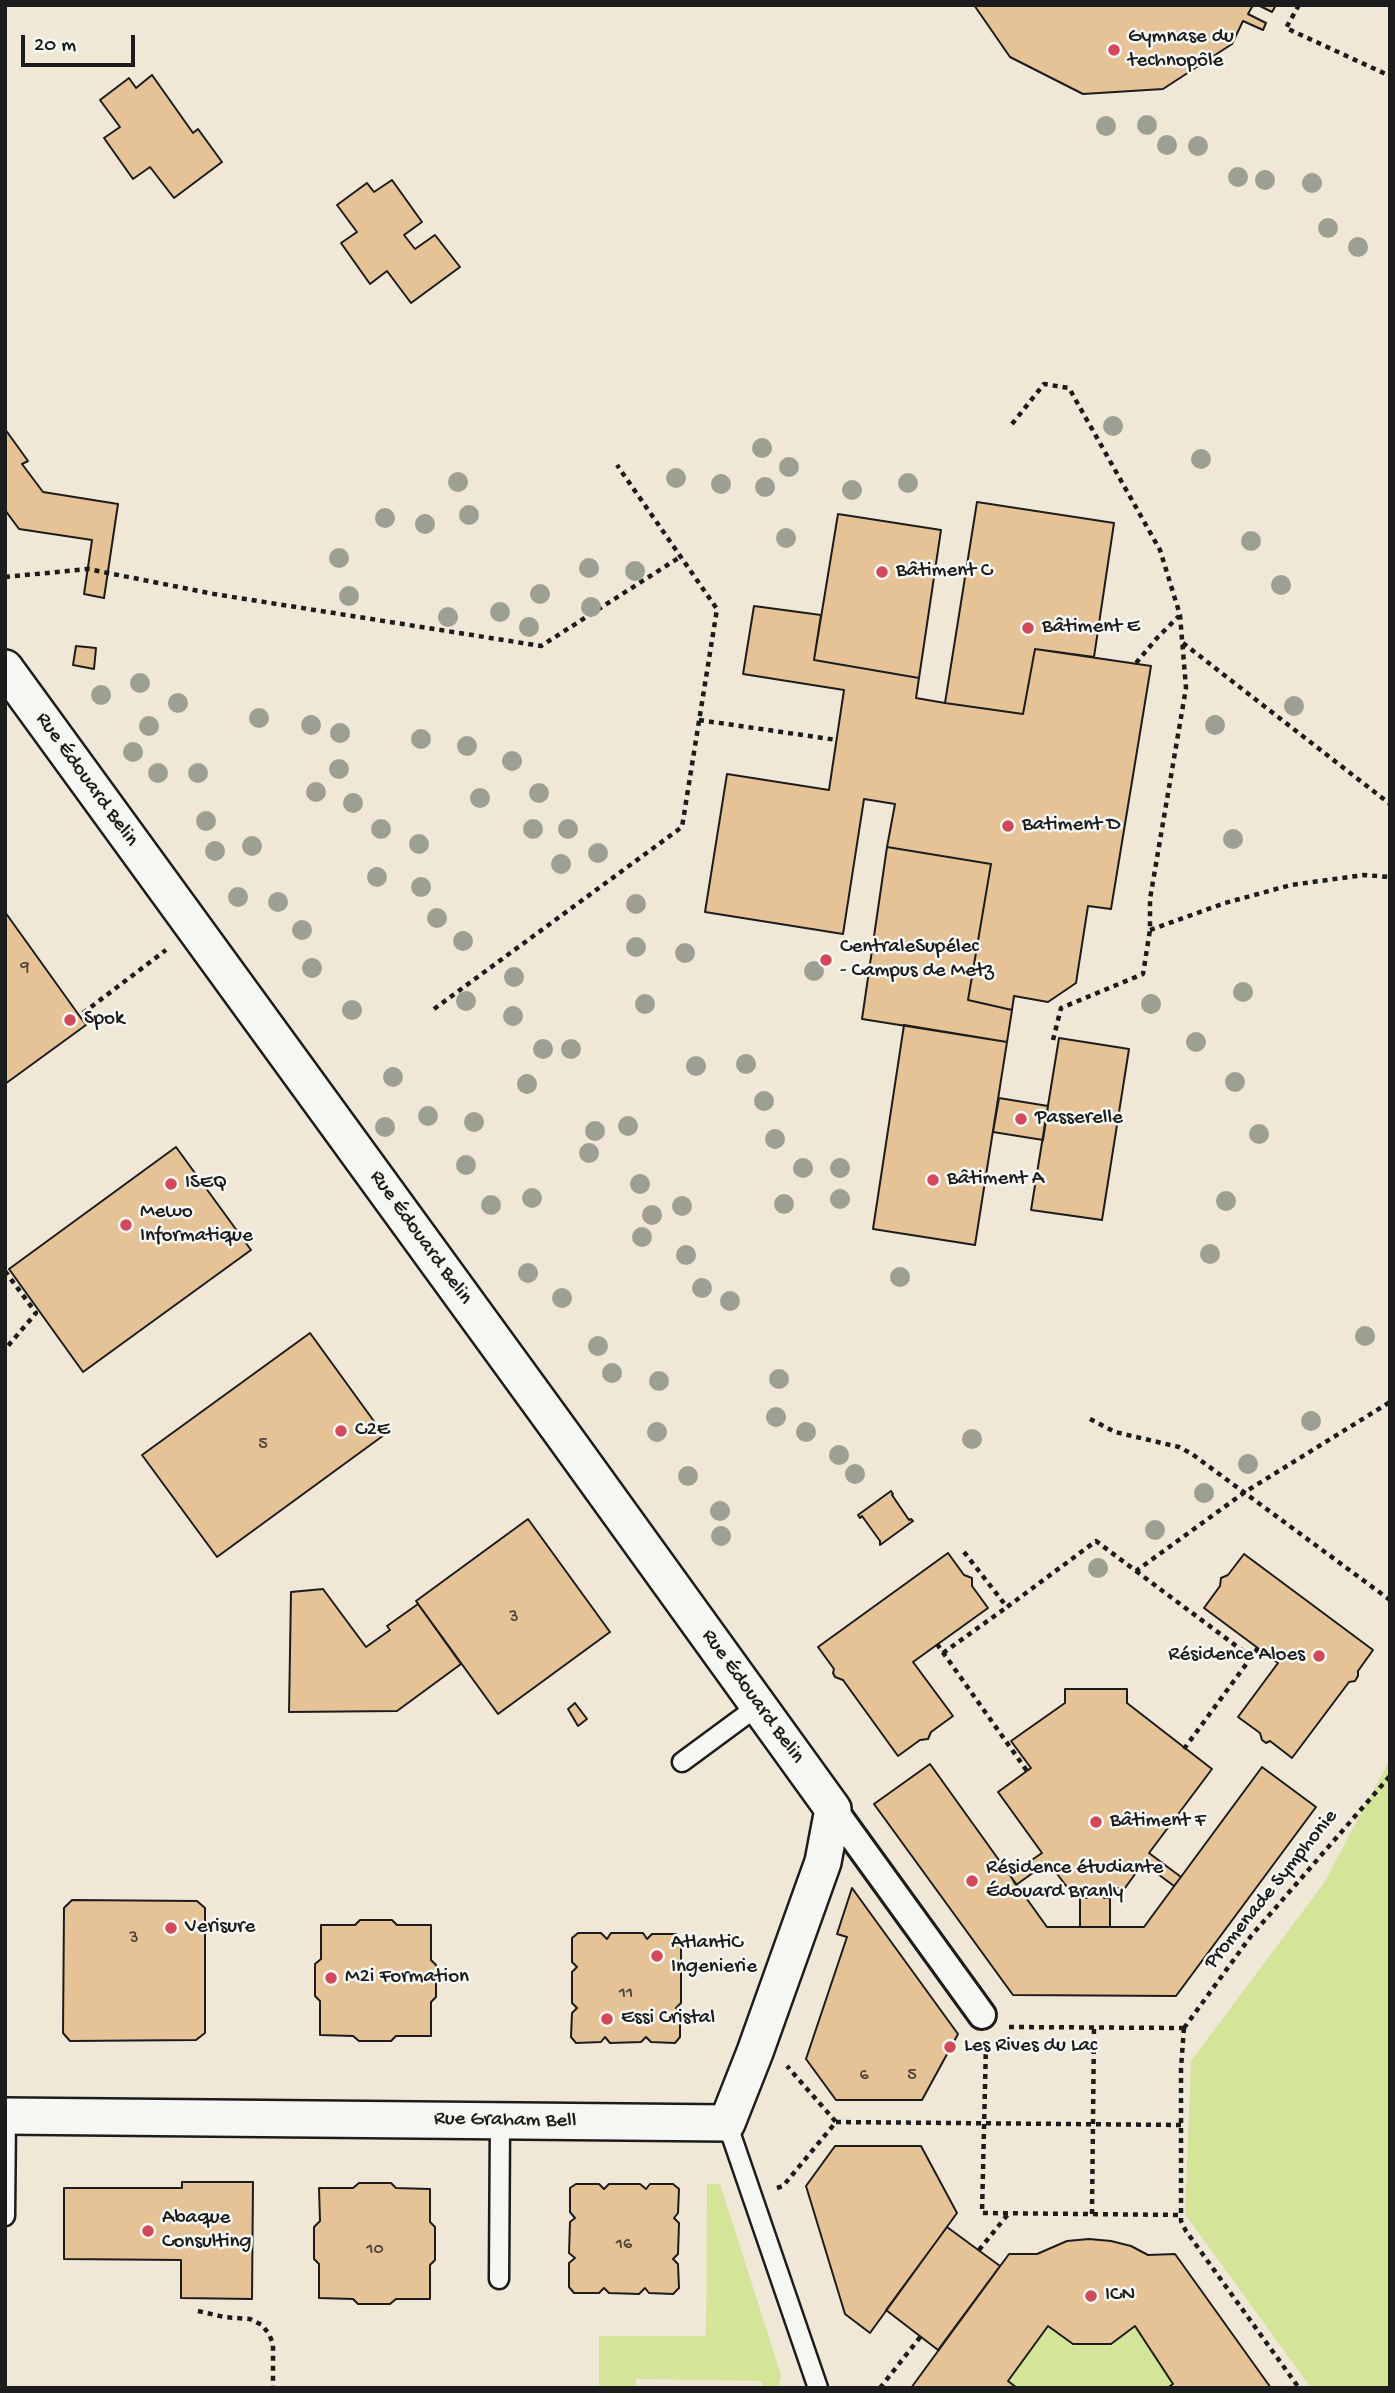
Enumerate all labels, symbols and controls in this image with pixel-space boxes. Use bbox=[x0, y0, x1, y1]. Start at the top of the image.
scale bar bbox=[24, 21, 138, 65]
place label: Gymnase du technopôle bbox=[1128, 25, 1234, 75]
text: 20 m bbox=[34, 34, 76, 59]
marker: Gymnase du technopôle bbox=[1106, 42, 1122, 58]
place label: Bâtiment C bbox=[896, 559, 992, 585]
marker: Bâtiment C bbox=[874, 564, 890, 580]
place label: Bâtiment E bbox=[1042, 615, 1140, 641]
marker: Bâtiment E bbox=[1020, 620, 1036, 636]
street label: Rue Édouard Belin bbox=[29, 708, 143, 852]
place label: Batiment D bbox=[1022, 813, 1120, 839]
marker: Batiment D bbox=[1000, 818, 1016, 834]
place label: CentraleSupélec - Campus de Metz bbox=[840, 935, 994, 985]
marker: CentraleSupélec - Campus de Metz bbox=[818, 952, 834, 968]
house number: 9 bbox=[20, 957, 30, 979]
place label: Spok bbox=[84, 1007, 124, 1033]
marker: Spok bbox=[62, 1012, 78, 1028]
place label: Passerelle bbox=[1035, 1106, 1123, 1132]
marker: Passerelle bbox=[1013, 1111, 1029, 1127]
street label: Rue Édouard Belin bbox=[363, 1166, 477, 1310]
place label: Bâtiment A bbox=[947, 1167, 1044, 1193]
place label: ISEQ bbox=[185, 1171, 227, 1197]
marker: Bâtiment A bbox=[925, 1172, 941, 1188]
marker: ISEQ bbox=[163, 1176, 179, 1192]
place label: Mewo Informatique bbox=[140, 1200, 253, 1250]
marker: Mewo Informatique bbox=[118, 1217, 134, 1233]
place label: C2E bbox=[355, 1418, 390, 1444]
marker: C2E bbox=[333, 1423, 349, 1439]
house number: 5 bbox=[258, 1434, 268, 1456]
house number: 3 bbox=[509, 1607, 519, 1629]
street label: Rue Édouard Belin bbox=[695, 1625, 809, 1769]
place label: Résidence Aloes bbox=[1168, 1643, 1305, 1669]
marker: Résidence Aloes bbox=[1311, 1648, 1327, 1664]
street label: Promenade Symphonie bbox=[1200, 1805, 1344, 1975]
place label: Bâtiment F bbox=[1110, 1809, 1206, 1835]
marker: Bâtiment F bbox=[1088, 1814, 1104, 1830]
place label: Résidence étudiante Édouard Branly bbox=[986, 1856, 1163, 1906]
marker: Résidence étudiante Édouard Branly bbox=[964, 1873, 980, 1889]
place label: Verisure bbox=[185, 1915, 255, 1941]
marker: Verisure bbox=[163, 1920, 179, 1936]
house number: 3 bbox=[129, 1928, 139, 1950]
place label: AtlantiC Ingenierie bbox=[671, 1931, 757, 1981]
marker: AtlantiC Ingenierie bbox=[649, 1948, 665, 1964]
place label: M2i Formation bbox=[345, 1965, 469, 1991]
marker: M2i Formation bbox=[323, 1970, 339, 1986]
house number: 11 bbox=[619, 1983, 633, 2005]
place label: Essi Cristal bbox=[621, 2006, 715, 2032]
marker: Essi Cristal bbox=[599, 2011, 615, 2027]
place label: Les Rives du Lac bbox=[964, 2034, 1097, 2060]
marker: Les Rives du Lac bbox=[942, 2039, 958, 2055]
house number: 6 bbox=[859, 2065, 869, 2087]
house number: 5 bbox=[907, 2065, 917, 2087]
street label: Rue Graham Bell bbox=[433, 2107, 577, 2135]
place label: Abaque Consulting bbox=[162, 2206, 252, 2256]
marker: Abaque Consulting bbox=[140, 2223, 156, 2239]
house number: 16 bbox=[616, 2234, 632, 2256]
house number: 10 bbox=[366, 2239, 384, 2261]
place label: ICN bbox=[1105, 2283, 1135, 2309]
marker: ICN bbox=[1083, 2288, 1099, 2304]

